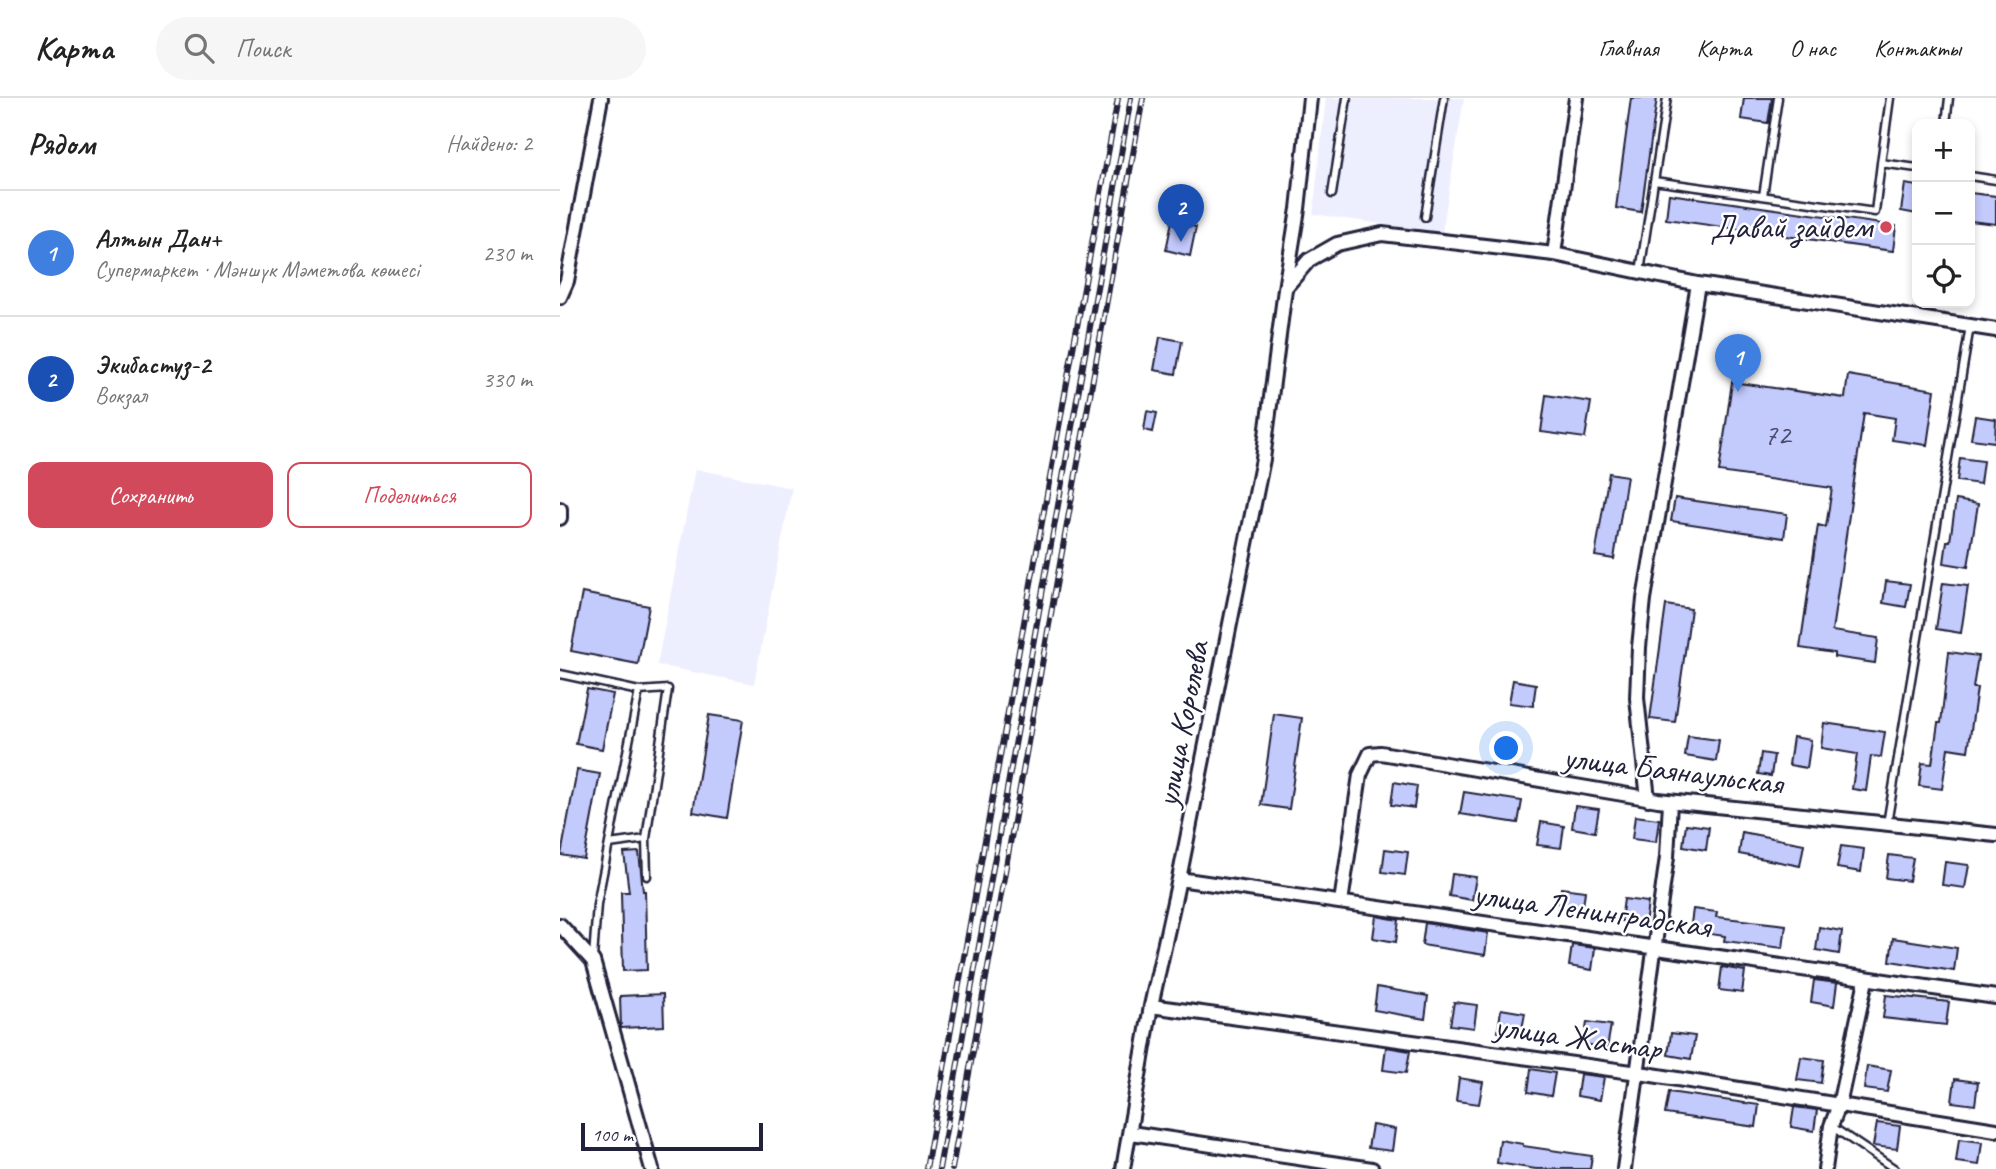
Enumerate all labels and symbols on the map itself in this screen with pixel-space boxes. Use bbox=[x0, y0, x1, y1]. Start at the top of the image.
pin: 2 bbox=[1158, 184, 1204, 242]
place label: Давай зайдем bbox=[1710, 206, 1875, 248]
marker: Давай зайдем bbox=[1878, 219, 1894, 235]
pin: 1 bbox=[1715, 334, 1761, 392]
house number: 72 bbox=[1764, 415, 1793, 453]
street label: улица Королева bbox=[1145, 635, 1219, 812]
your location bbox=[1489, 731, 1523, 765]
street label: улица Баянаульская bbox=[1559, 735, 1788, 805]
street label: улица Ленинградская bbox=[1469, 872, 1716, 948]
street label: улица Жастар bbox=[1490, 1004, 1667, 1070]
scale bar bbox=[581, 1120, 763, 1152]

